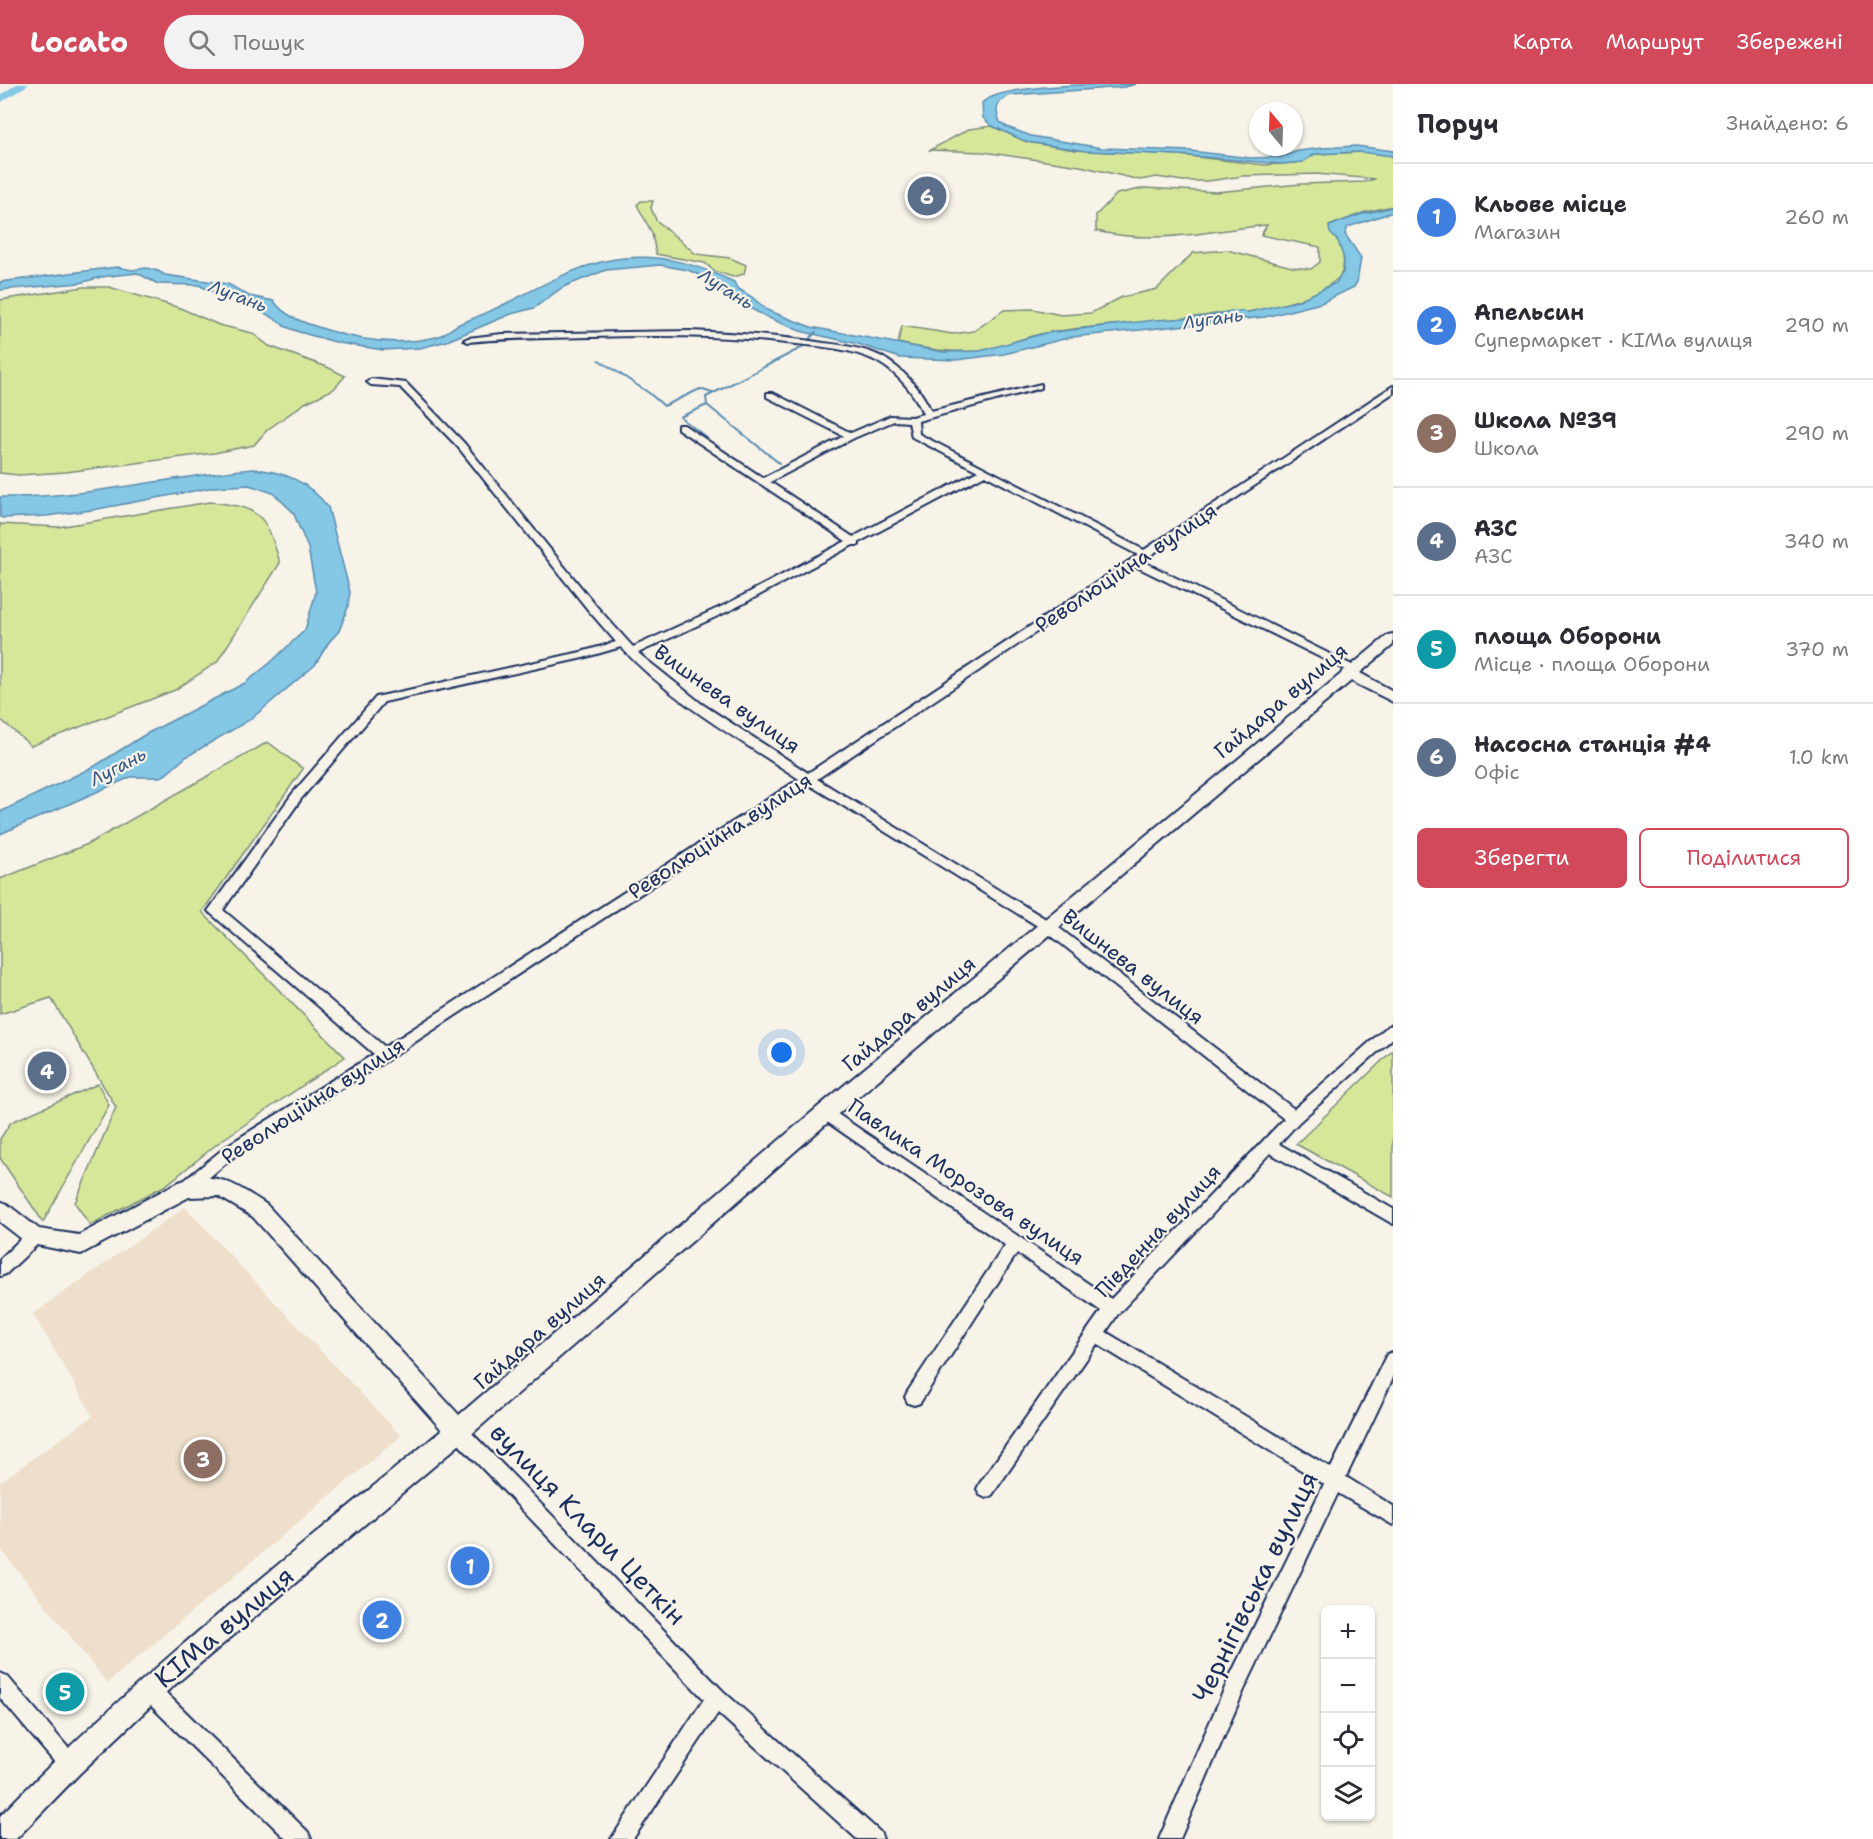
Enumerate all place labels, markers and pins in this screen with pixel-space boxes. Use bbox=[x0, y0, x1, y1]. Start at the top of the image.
pin: 6 bbox=[908, 174, 946, 218]
pin: 4 bbox=[28, 1048, 66, 1094]
pin: 3 bbox=[184, 1436, 222, 1482]
pin: 1 bbox=[450, 1544, 490, 1588]
pin: 2 bbox=[362, 1598, 401, 1642]
pin: 5 bbox=[46, 1670, 84, 1714]

